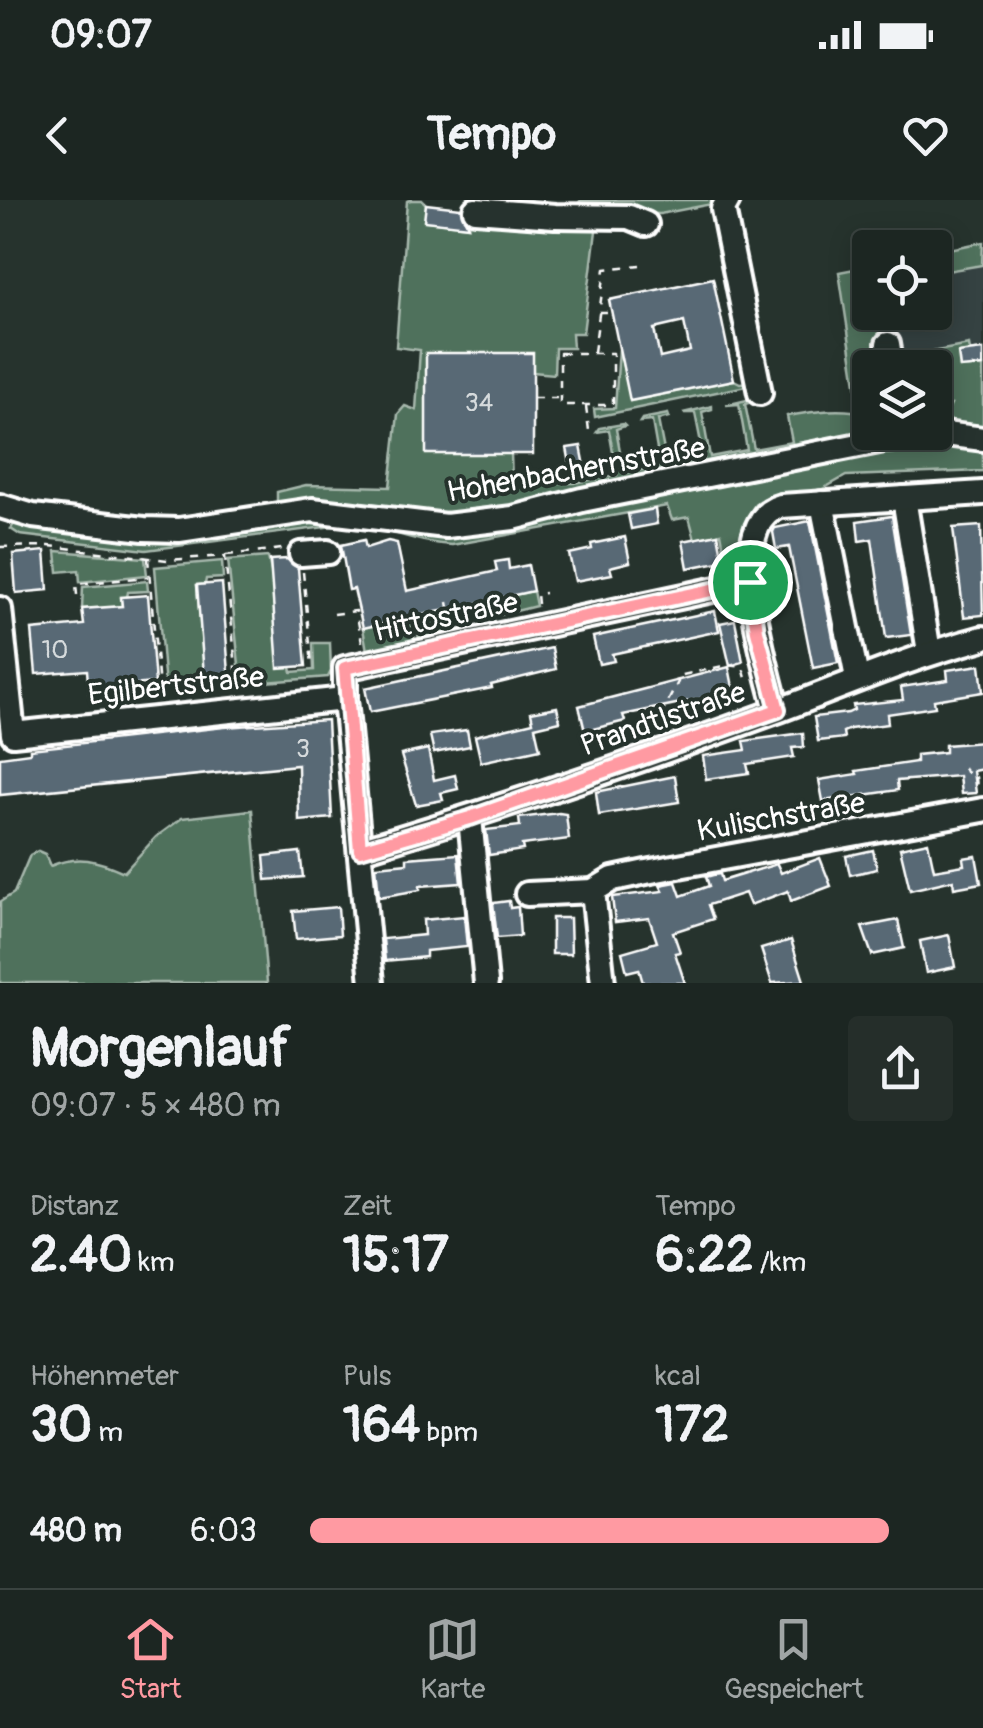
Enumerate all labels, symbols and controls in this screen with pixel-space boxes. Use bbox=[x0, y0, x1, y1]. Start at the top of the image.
text: 09:07 bbox=[50, 11, 152, 59]
text: Tempo bbox=[427, 107, 556, 163]
icon: back bbox=[30, 108, 85, 163]
icon: heart bbox=[898, 108, 953, 163]
map controls bbox=[852, 230, 952, 450]
button: locate bbox=[852, 230, 952, 330]
button: layers bbox=[852, 350, 952, 450]
house number: 34 bbox=[465, 388, 493, 419]
street label: Hohenbachernstraße bbox=[444, 429, 708, 511]
pin bbox=[708, 540, 793, 625]
icon: arrive bbox=[723, 555, 778, 610]
street label: Hittostraße bbox=[371, 584, 521, 650]
house number: 10 bbox=[42, 635, 68, 666]
street label: Egilbertstraße bbox=[86, 658, 266, 714]
street label: Prandtlstraße bbox=[576, 673, 750, 764]
house number: 3 bbox=[296, 734, 310, 765]
street label: Kulischstraße bbox=[694, 784, 868, 850]
text: Morgenlauf bbox=[30, 1014, 291, 1083]
button: share bbox=[848, 1016, 953, 1121]
text: 09:07 · 5 × 480 m bbox=[30, 1086, 281, 1126]
text: Distanz bbox=[30, 1189, 119, 1224]
text: Zeit bbox=[343, 1189, 392, 1224]
text: Tempo bbox=[655, 1189, 736, 1224]
text: 2.40 bbox=[30, 1224, 132, 1287]
text: 15:17 bbox=[343, 1224, 449, 1287]
text: 6:22 bbox=[655, 1224, 754, 1287]
text: km bbox=[132, 1245, 175, 1280]
text: /km bbox=[754, 1245, 806, 1280]
text: Höhenmeter bbox=[30, 1359, 179, 1394]
text: Puls bbox=[343, 1359, 391, 1394]
text: kcal bbox=[655, 1359, 701, 1394]
text: 30 bbox=[30, 1394, 92, 1457]
text: 164 bbox=[343, 1394, 420, 1457]
text: 172 bbox=[655, 1394, 729, 1457]
text: m bbox=[92, 1415, 123, 1450]
text: bpm bbox=[420, 1415, 478, 1450]
text: 480 m bbox=[30, 1511, 122, 1551]
text: 6:03 bbox=[190, 1511, 257, 1551]
tab: Start bbox=[119, 1612, 181, 1707]
tab: Karte bbox=[420, 1612, 485, 1707]
tab: Gespeichert bbox=[724, 1612, 864, 1707]

